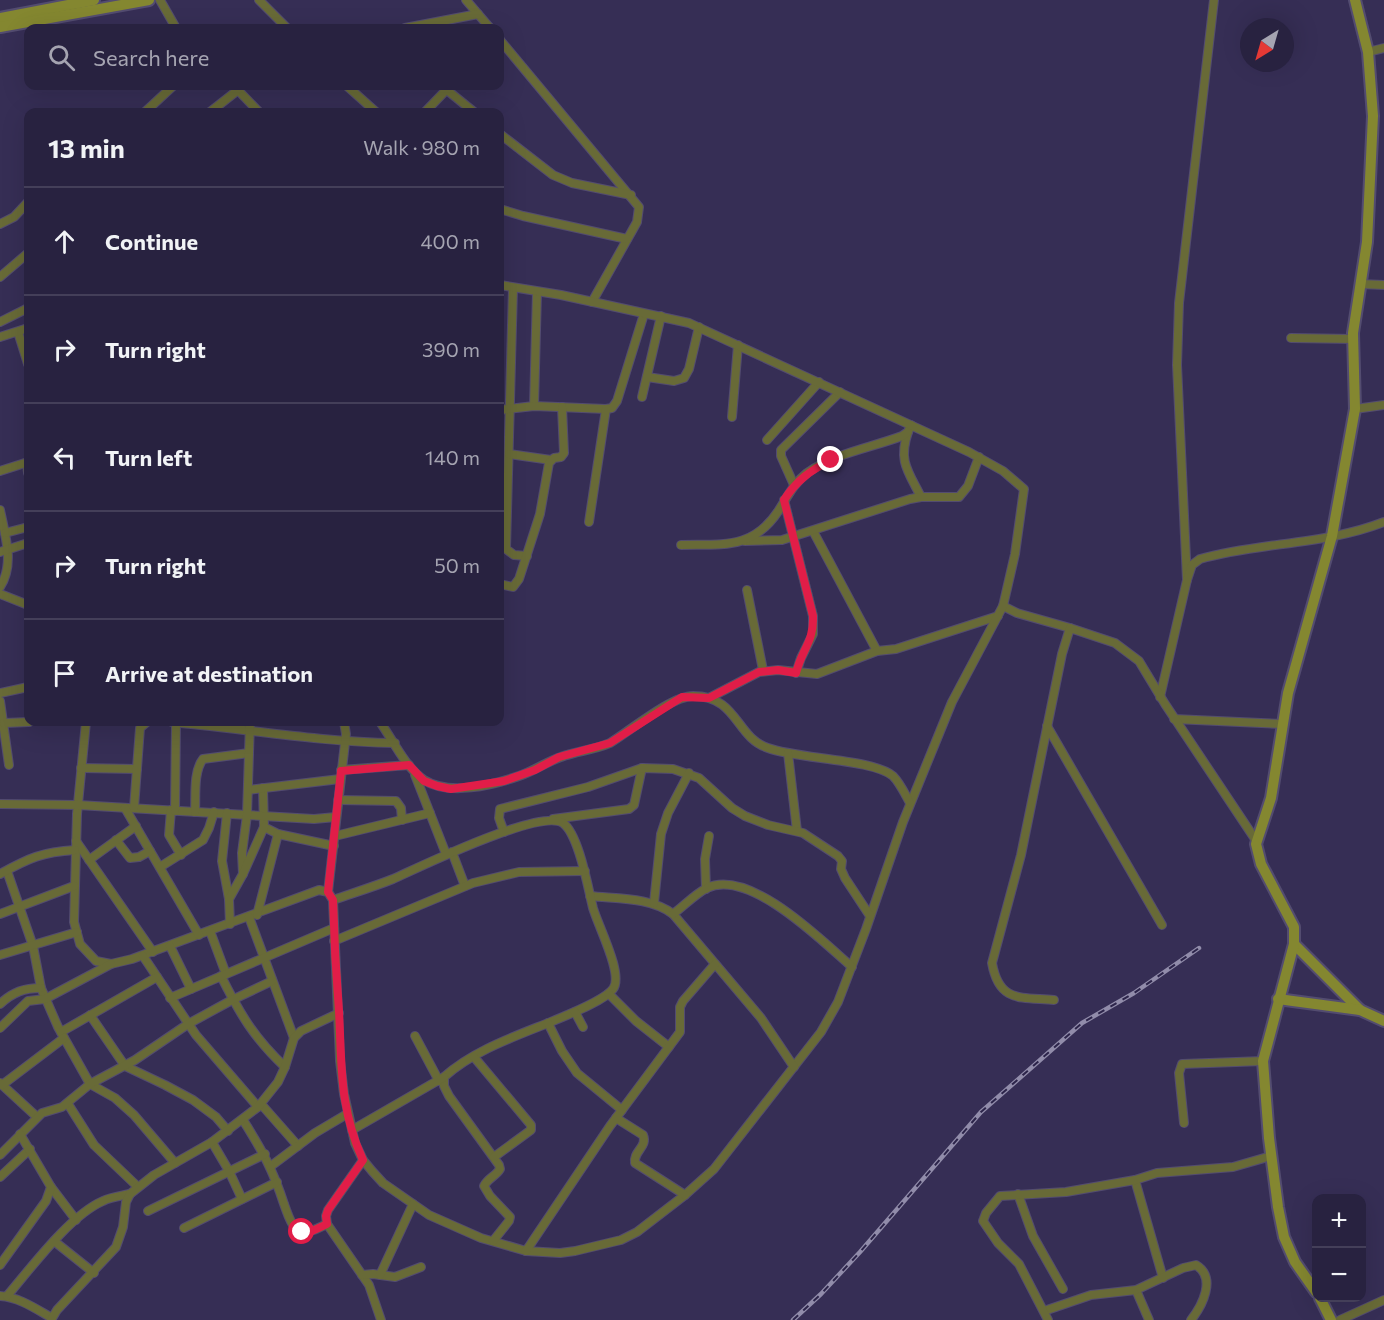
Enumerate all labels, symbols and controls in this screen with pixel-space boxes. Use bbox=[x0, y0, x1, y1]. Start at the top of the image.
north arrow bbox=[1240, 18, 1294, 72]
search box bbox=[24, 24, 504, 90]
icon: search bbox=[45, 41, 78, 74]
text: Search here bbox=[93, 44, 209, 71]
text: 13 min bbox=[48, 132, 125, 163]
text: Walk · 980 m bbox=[363, 135, 480, 159]
icon: ahead bbox=[48, 225, 81, 258]
text: Continue bbox=[105, 228, 198, 255]
text: 400 m bbox=[421, 229, 480, 253]
icon: right bbox=[48, 333, 81, 366]
text: Turn right bbox=[105, 336, 206, 363]
text: 390 m bbox=[422, 337, 480, 361]
icon: left bbox=[48, 441, 81, 474]
text: Turn left bbox=[105, 444, 192, 471]
text: 140 m bbox=[425, 445, 480, 469]
route end bbox=[817, 446, 843, 472]
icon: right bbox=[48, 549, 81, 582]
text: Turn right bbox=[105, 552, 206, 579]
text: 50 m bbox=[434, 553, 480, 577]
icon: arrive bbox=[48, 657, 81, 690]
text: Arrive at destination bbox=[105, 660, 313, 687]
map controls bbox=[1312, 1194, 1366, 1302]
button: + bbox=[1312, 1194, 1366, 1248]
route start bbox=[288, 1218, 314, 1244]
button: − bbox=[1312, 1248, 1366, 1302]

